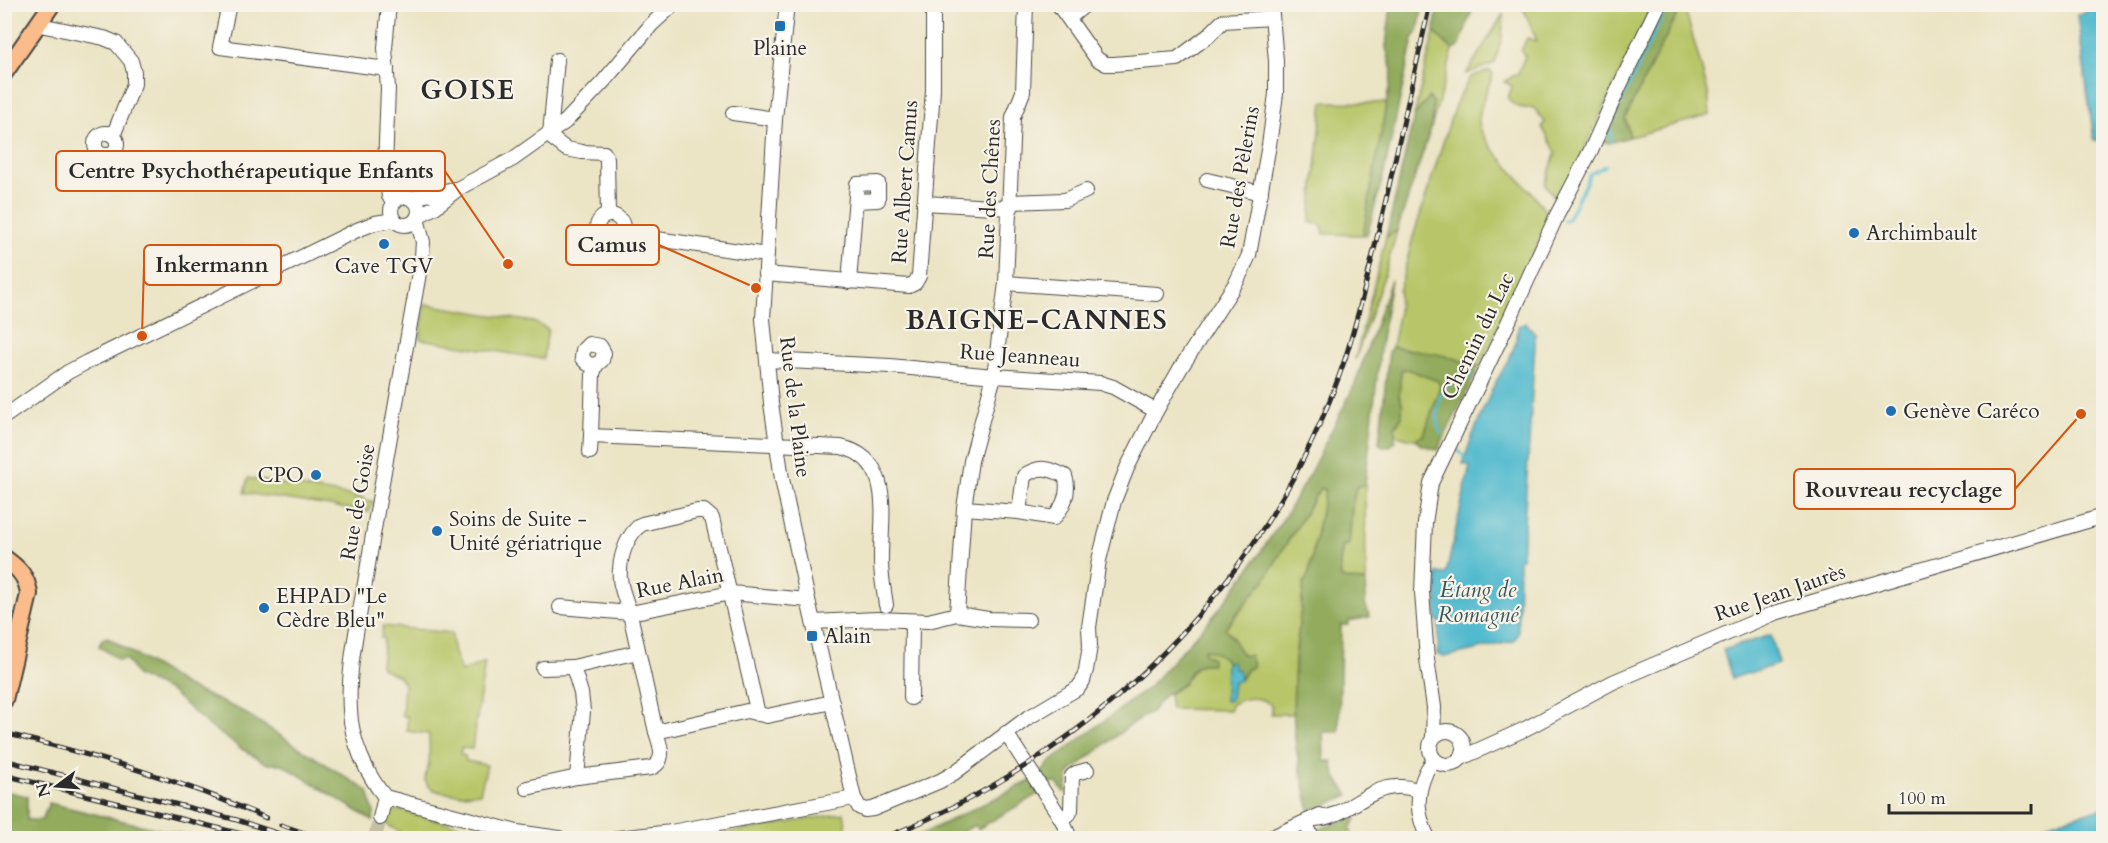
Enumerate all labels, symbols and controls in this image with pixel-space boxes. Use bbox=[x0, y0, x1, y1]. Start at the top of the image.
marker: Plaine bbox=[773, 19, 787, 33]
place label: Plaine bbox=[753, 34, 807, 63]
district label: GOISE bbox=[420, 72, 516, 109]
street label: Rue Albert Camus bbox=[885, 99, 925, 265]
street label: Rue des Pèlerins bbox=[1213, 104, 1267, 250]
street label: Rue des Chênes bbox=[972, 118, 1008, 260]
callout: Centre Psychothérapeutique Enfants bbox=[56, 151, 445, 191]
text: Centre Psychothérapeutique Enfants bbox=[68, 156, 434, 186]
place label: Archimbault bbox=[1866, 219, 1978, 248]
callout: Camus bbox=[566, 225, 659, 265]
marker: Archimbault bbox=[1847, 226, 1861, 240]
text: Camus bbox=[577, 230, 647, 260]
marker: Cave TGV bbox=[377, 237, 391, 251]
callout: Inkermann bbox=[144, 245, 281, 285]
text: Inkermann bbox=[155, 250, 269, 280]
place label: Cave TGV bbox=[335, 252, 434, 281]
street label: Chemin du Lac bbox=[1435, 268, 1521, 404]
district label: BAIGNE-CANNES bbox=[906, 302, 1168, 339]
street label: Rue de la Plaine bbox=[772, 335, 818, 479]
street label: Rue Jeanneau bbox=[959, 337, 1081, 375]
place label: Genève Caréco bbox=[1903, 397, 2040, 426]
marker: Genève Caréco bbox=[1884, 404, 1898, 418]
street label: Rue de Goise bbox=[333, 441, 383, 563]
place label: CPO bbox=[257, 461, 304, 490]
marker: CPO bbox=[309, 468, 323, 482]
callout: Rouvreau recyclage bbox=[1794, 469, 2015, 509]
text: Rouvreau recyclage bbox=[1805, 475, 2003, 505]
place label: Soins de Suite - Unité gériatrique bbox=[449, 505, 602, 558]
marker: Soins de Suite - Unité gériatrique bbox=[430, 524, 444, 538]
street label: Rue Jean Jaurès bbox=[1711, 557, 1849, 629]
street label: Rue Alain bbox=[634, 560, 726, 606]
water label: Étang de Romagné bbox=[1438, 575, 1520, 630]
place label: EHPAD "Le Cèdre Bleu" bbox=[276, 582, 387, 635]
marker: EHPAD "Le Cèdre Bleu" bbox=[257, 601, 271, 615]
place label: Alain bbox=[824, 622, 871, 651]
marker: Alain bbox=[805, 629, 819, 643]
north arrow bbox=[27, 756, 87, 816]
scale bar bbox=[1889, 777, 2032, 815]
text: N bbox=[31, 780, 56, 800]
text: 100 m bbox=[1898, 786, 1946, 811]

